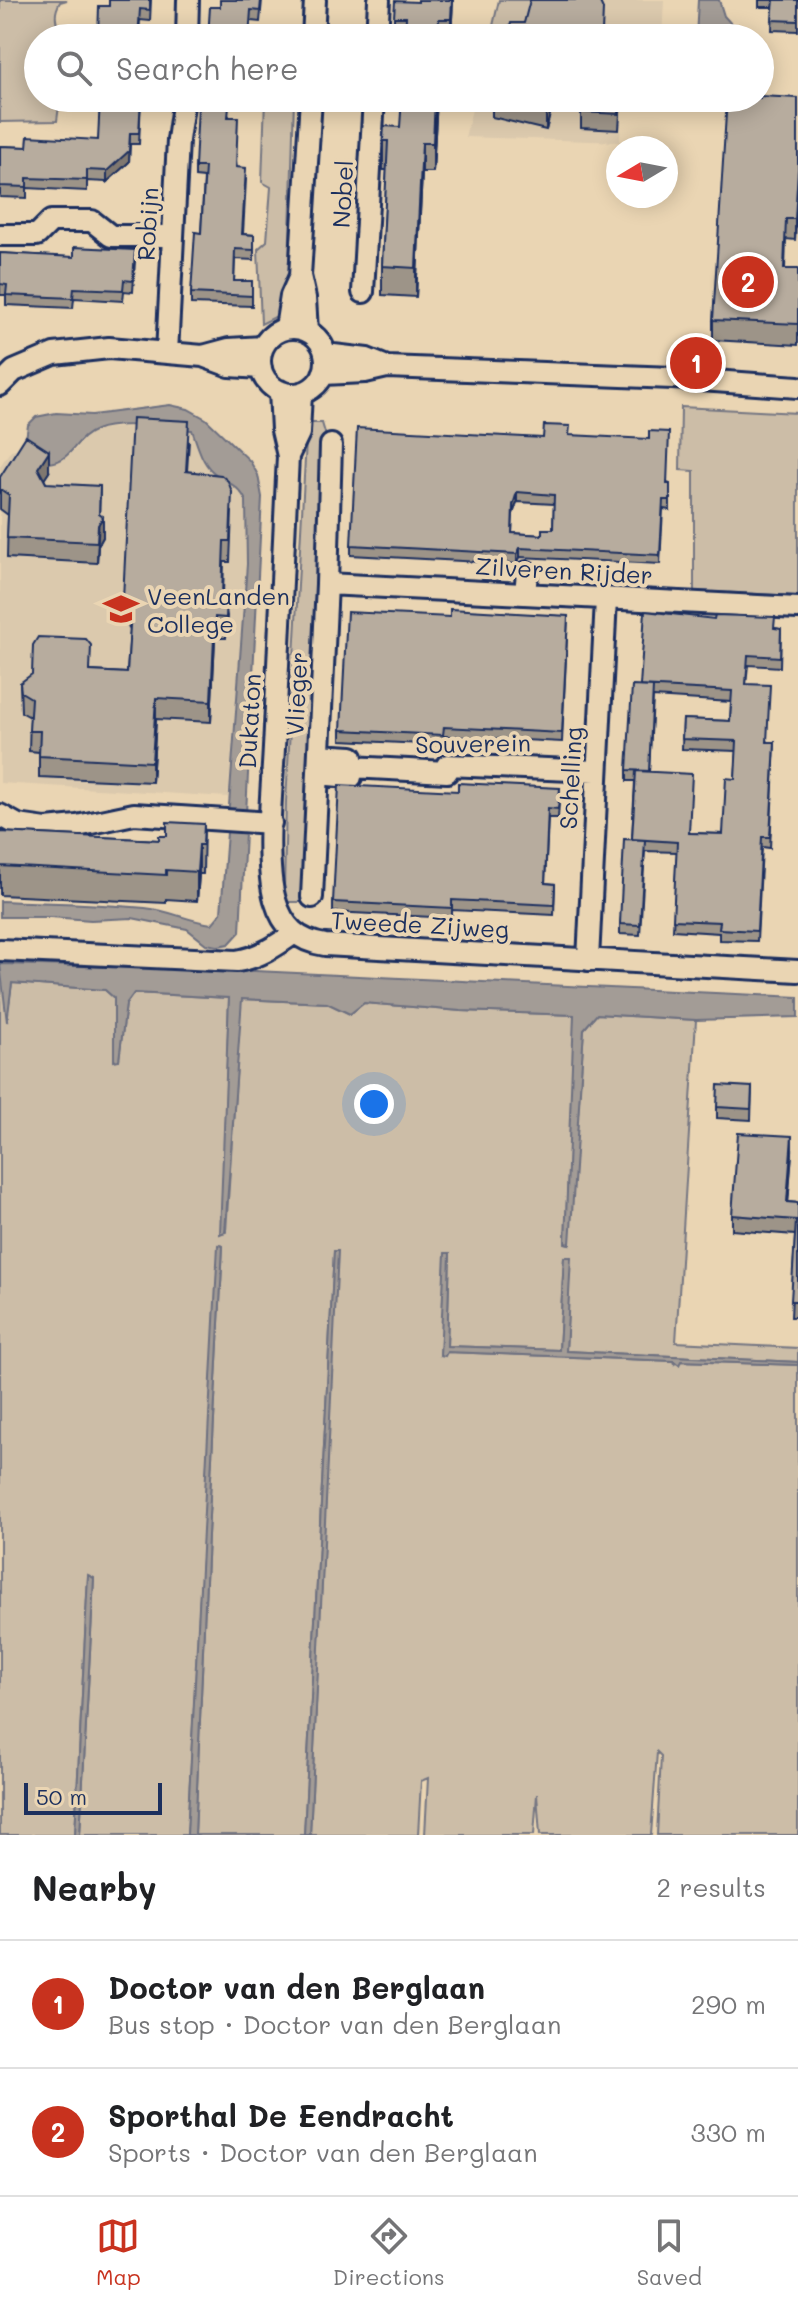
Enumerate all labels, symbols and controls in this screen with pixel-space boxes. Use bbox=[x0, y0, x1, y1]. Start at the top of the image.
search box bbox=[24, 24, 774, 112]
icon: search bbox=[52, 46, 96, 90]
text: Search here bbox=[116, 48, 299, 88]
north arrow bbox=[606, 136, 678, 208]
street label: Nobel bbox=[325, 159, 359, 229]
street label: Robijn bbox=[130, 186, 164, 262]
pin: 2 bbox=[722, 252, 774, 312]
pin: 1 bbox=[670, 333, 722, 393]
street label: Zilveren Rijder bbox=[474, 550, 654, 590]
place label: VeenLanden College bbox=[147, 580, 290, 639]
school or university icon: VeenLanden College bbox=[102, 590, 140, 628]
street label: Vlieger bbox=[278, 651, 314, 737]
street label: Dukaton bbox=[231, 673, 267, 769]
street label: Souverein bbox=[415, 726, 531, 760]
street label: Schelling bbox=[552, 726, 588, 830]
street label: Tweede Zijweg bbox=[330, 904, 510, 944]
your location bbox=[354, 1084, 394, 1124]
scale bar bbox=[24, 1779, 162, 1815]
text: 50 m bbox=[36, 1782, 87, 1811]
text: Nearby bbox=[32, 1865, 157, 1910]
text: 2 results bbox=[657, 1870, 766, 1904]
text: Doctor van den Berglaan bbox=[108, 1967, 485, 2007]
text: 1 bbox=[52, 1987, 64, 2021]
text: 290 m bbox=[691, 1987, 766, 2021]
text: Bus stop · Doctor van den Berglaan bbox=[108, 2007, 561, 2041]
text: Sporthal De Eendracht bbox=[108, 2095, 454, 2135]
text: 2 bbox=[51, 2115, 65, 2149]
text: 330 m bbox=[690, 2115, 766, 2149]
text: Sports · Doctor van den Berglaan bbox=[108, 2135, 538, 2169]
tab: Map bbox=[96, 2214, 141, 2291]
tab: Directions bbox=[333, 2214, 445, 2291]
tab: Saved bbox=[637, 2214, 702, 2291]

